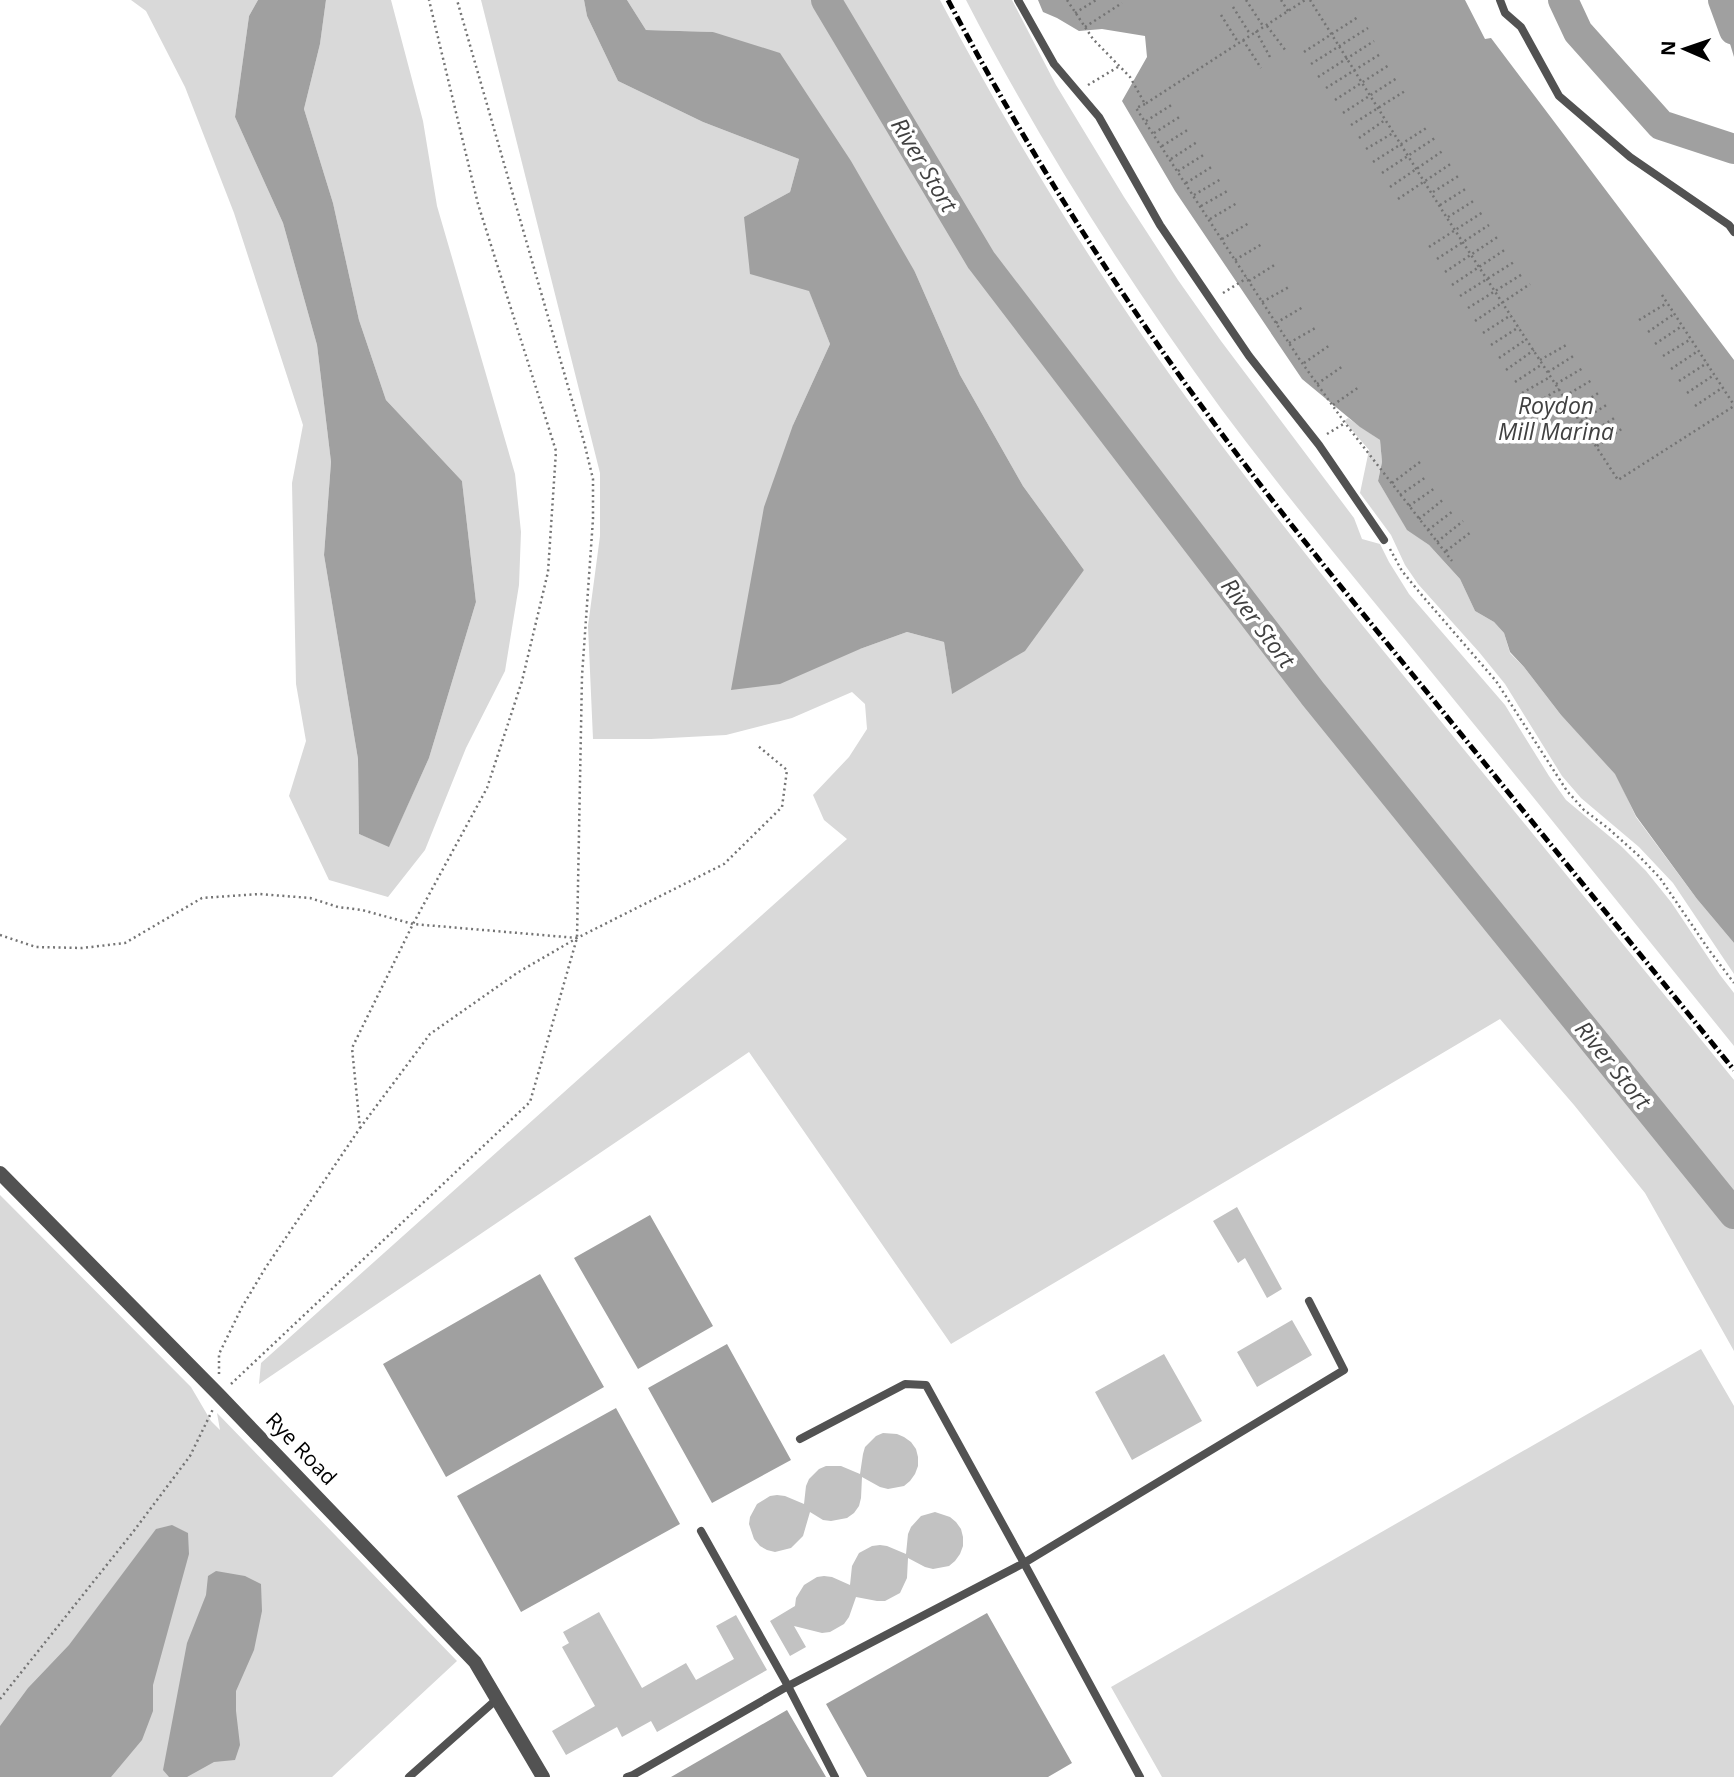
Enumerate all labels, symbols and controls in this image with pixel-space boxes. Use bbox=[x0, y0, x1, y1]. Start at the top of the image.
north arrow bbox=[1650, 14, 1720, 84]
text: N bbox=[1655, 40, 1681, 57]
water label: River Stort bbox=[884, 111, 966, 219]
water label: Roydon Mill Marina bbox=[1498, 389, 1614, 447]
water label: River Stort bbox=[1214, 571, 1304, 675]
water label: River Stort bbox=[1568, 1014, 1660, 1116]
street label: Rye Road bbox=[260, 1406, 343, 1491]

